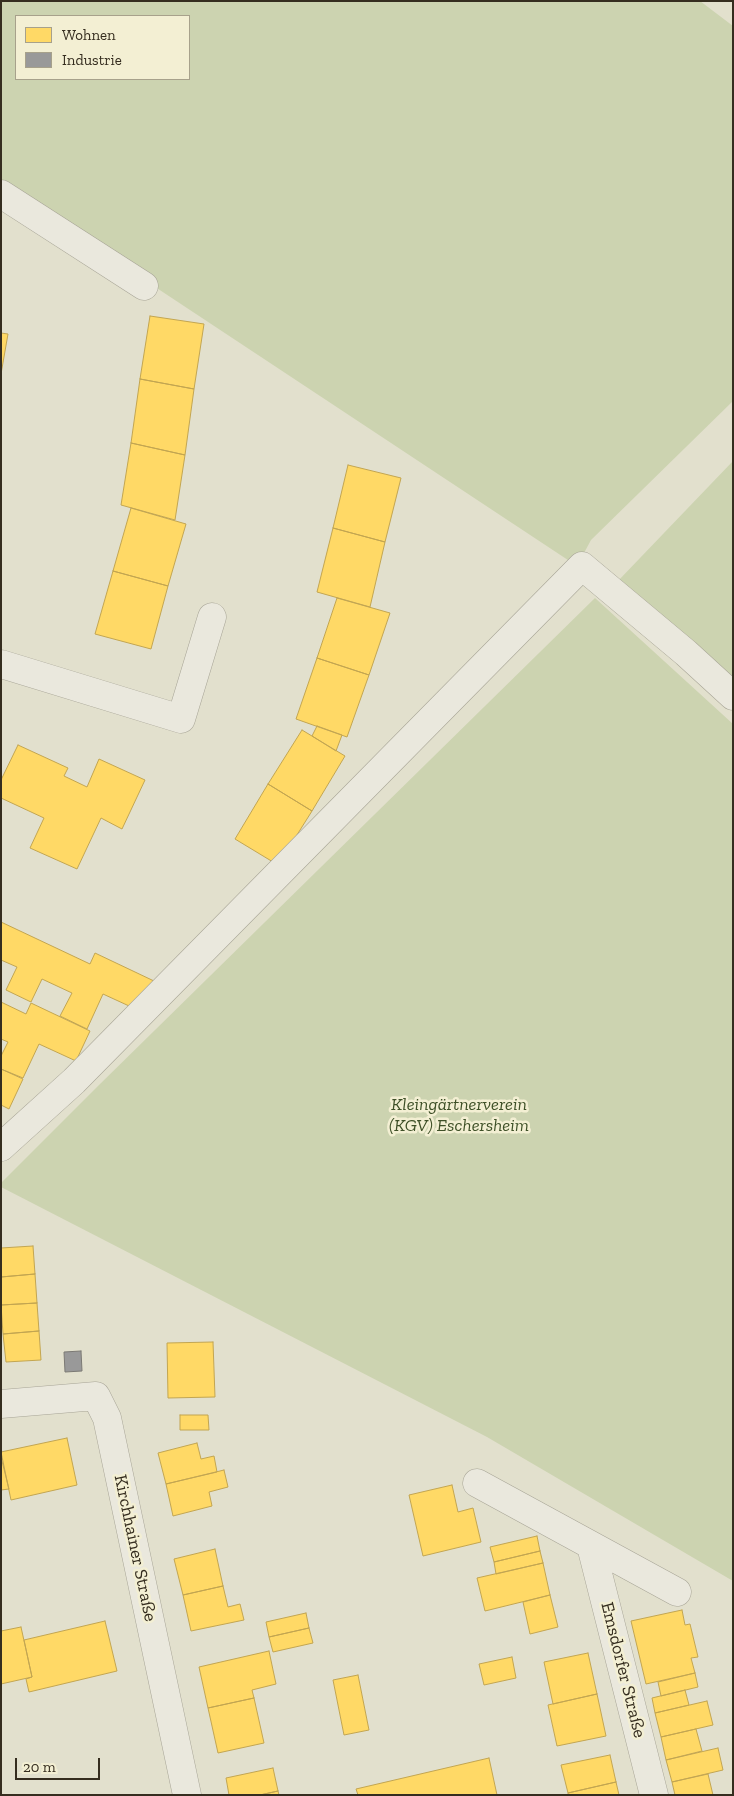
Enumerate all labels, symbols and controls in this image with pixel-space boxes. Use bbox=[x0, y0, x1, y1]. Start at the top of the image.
legend bbox=[15, 15, 190, 80]
text: Wohnen bbox=[62, 26, 116, 44]
text: Industrie bbox=[62, 51, 122, 69]
park label: Kleingärtnerverein (KGV) Eschersheim bbox=[389, 1094, 529, 1136]
street label: Kirchhainer Straße bbox=[109, 1473, 161, 1623]
street label: Emsdorfer Straße bbox=[596, 1600, 650, 1740]
scale bar bbox=[18, 1748, 102, 1780]
text: 20 m bbox=[23, 1758, 56, 1776]

